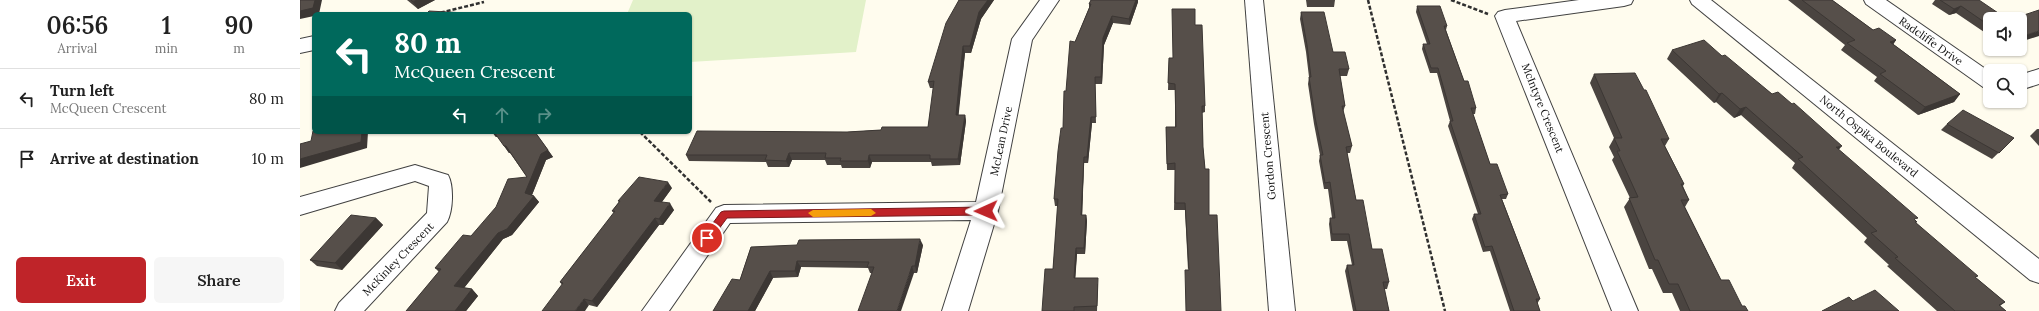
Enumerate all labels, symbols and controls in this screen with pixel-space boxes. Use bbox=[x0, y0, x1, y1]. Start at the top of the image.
text: 06:56 bbox=[47, 10, 108, 41]
text: 1 bbox=[162, 10, 171, 41]
text: 90 bbox=[224, 10, 253, 41]
map controls bbox=[1983, 12, 2027, 108]
button: sound bbox=[1983, 12, 2027, 56]
street label: Radcliffe Drive bbox=[1896, 14, 1966, 68]
text: 80 m bbox=[394, 25, 461, 61]
icon: left bbox=[328, 28, 380, 80]
text: Arrival bbox=[58, 40, 97, 57]
text: min bbox=[155, 40, 178, 57]
text: m bbox=[233, 40, 245, 57]
text: McQueen Crescent bbox=[394, 60, 555, 83]
street label: McIntyre Crescent bbox=[1519, 61, 1568, 156]
button: search bbox=[1983, 64, 2027, 108]
text: Turn left bbox=[50, 81, 114, 100]
icon: left bbox=[16, 88, 38, 110]
text: 80 m bbox=[249, 89, 284, 108]
street label: North Ospika Boulevard bbox=[1817, 92, 1921, 180]
text: McQueen Crescent bbox=[50, 100, 167, 117]
icon: left bbox=[449, 104, 471, 126]
icon: ahead bbox=[491, 104, 513, 126]
icon: right bbox=[533, 104, 555, 126]
street label: McLean Drive bbox=[987, 105, 1015, 177]
street label: Gordon Crescent bbox=[1257, 111, 1279, 200]
icon: arrive bbox=[16, 148, 38, 170]
text: Arrive at destination bbox=[50, 149, 199, 168]
text: 10 m bbox=[252, 149, 284, 168]
position arrow bbox=[965, 190, 1007, 232]
street label: McKinley Crescent bbox=[359, 219, 437, 299]
pin bbox=[690, 221, 724, 255]
icon: arrive bbox=[696, 227, 718, 249]
button: Exit bbox=[16, 257, 146, 303]
button: Share bbox=[154, 257, 284, 303]

